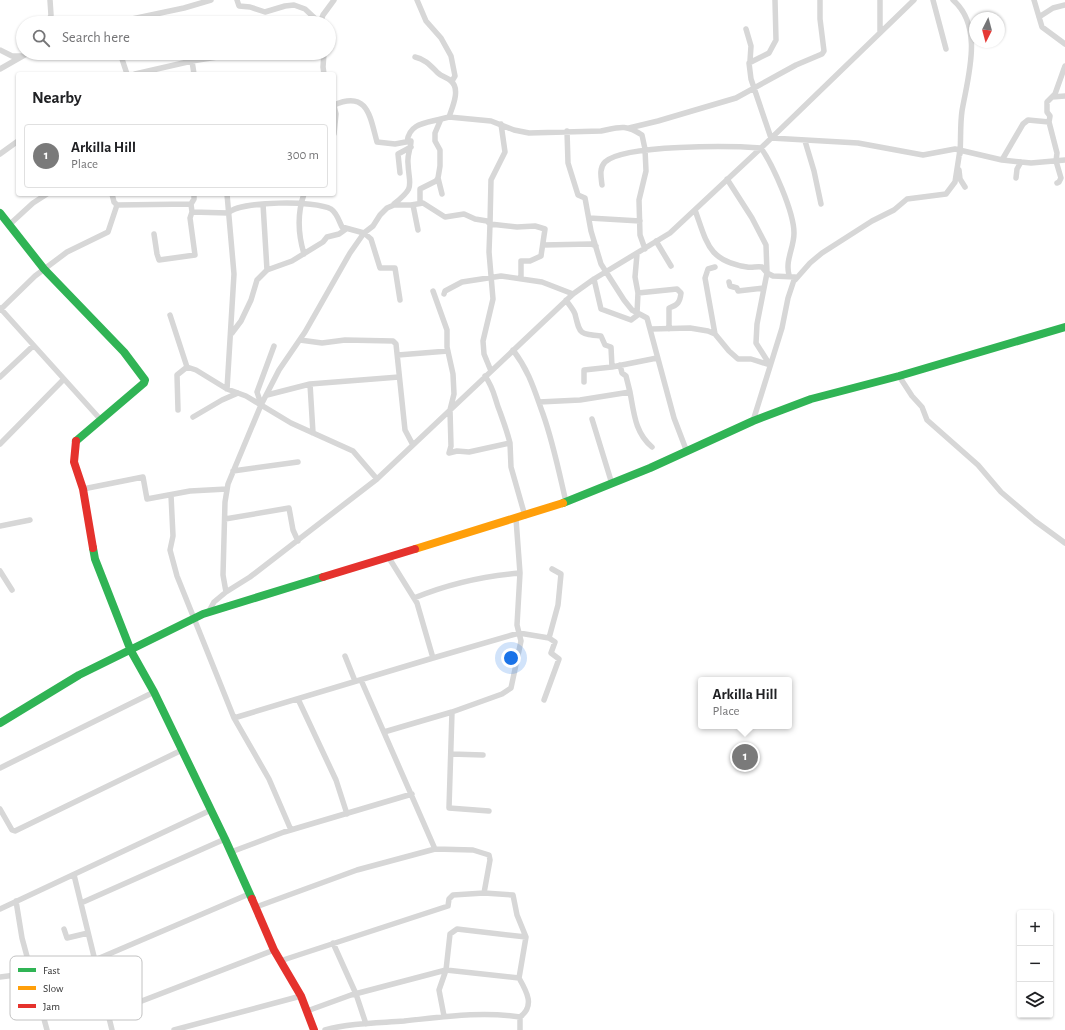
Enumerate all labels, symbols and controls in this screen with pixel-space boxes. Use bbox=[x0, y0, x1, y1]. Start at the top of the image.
north arrow bbox=[969, 12, 1005, 48]
search box bbox=[16, 16, 336, 60]
icon: search bbox=[30, 27, 52, 49]
text: Search here bbox=[62, 30, 130, 45]
text: Nearby bbox=[32, 89, 82, 106]
text: Arkilla Hill bbox=[71, 140, 136, 155]
text: 1 bbox=[44, 149, 48, 162]
text: 300 m bbox=[287, 149, 319, 162]
text: Place bbox=[71, 158, 98, 171]
your location bbox=[501, 648, 521, 668]
popup bbox=[698, 677, 792, 729]
text: Arkilla Hill bbox=[713, 687, 777, 702]
text: Place bbox=[713, 705, 739, 718]
pin: 1 bbox=[732, 742, 758, 772]
map controls bbox=[1017, 910, 1053, 1018]
button: + bbox=[1017, 910, 1053, 946]
button: − bbox=[1017, 946, 1053, 982]
legend bbox=[10, 956, 142, 1020]
text: Fast bbox=[43, 965, 61, 976]
button: layers bbox=[1017, 982, 1053, 1018]
text: Slow bbox=[43, 983, 64, 994]
text: Jam bbox=[43, 1001, 60, 1012]

